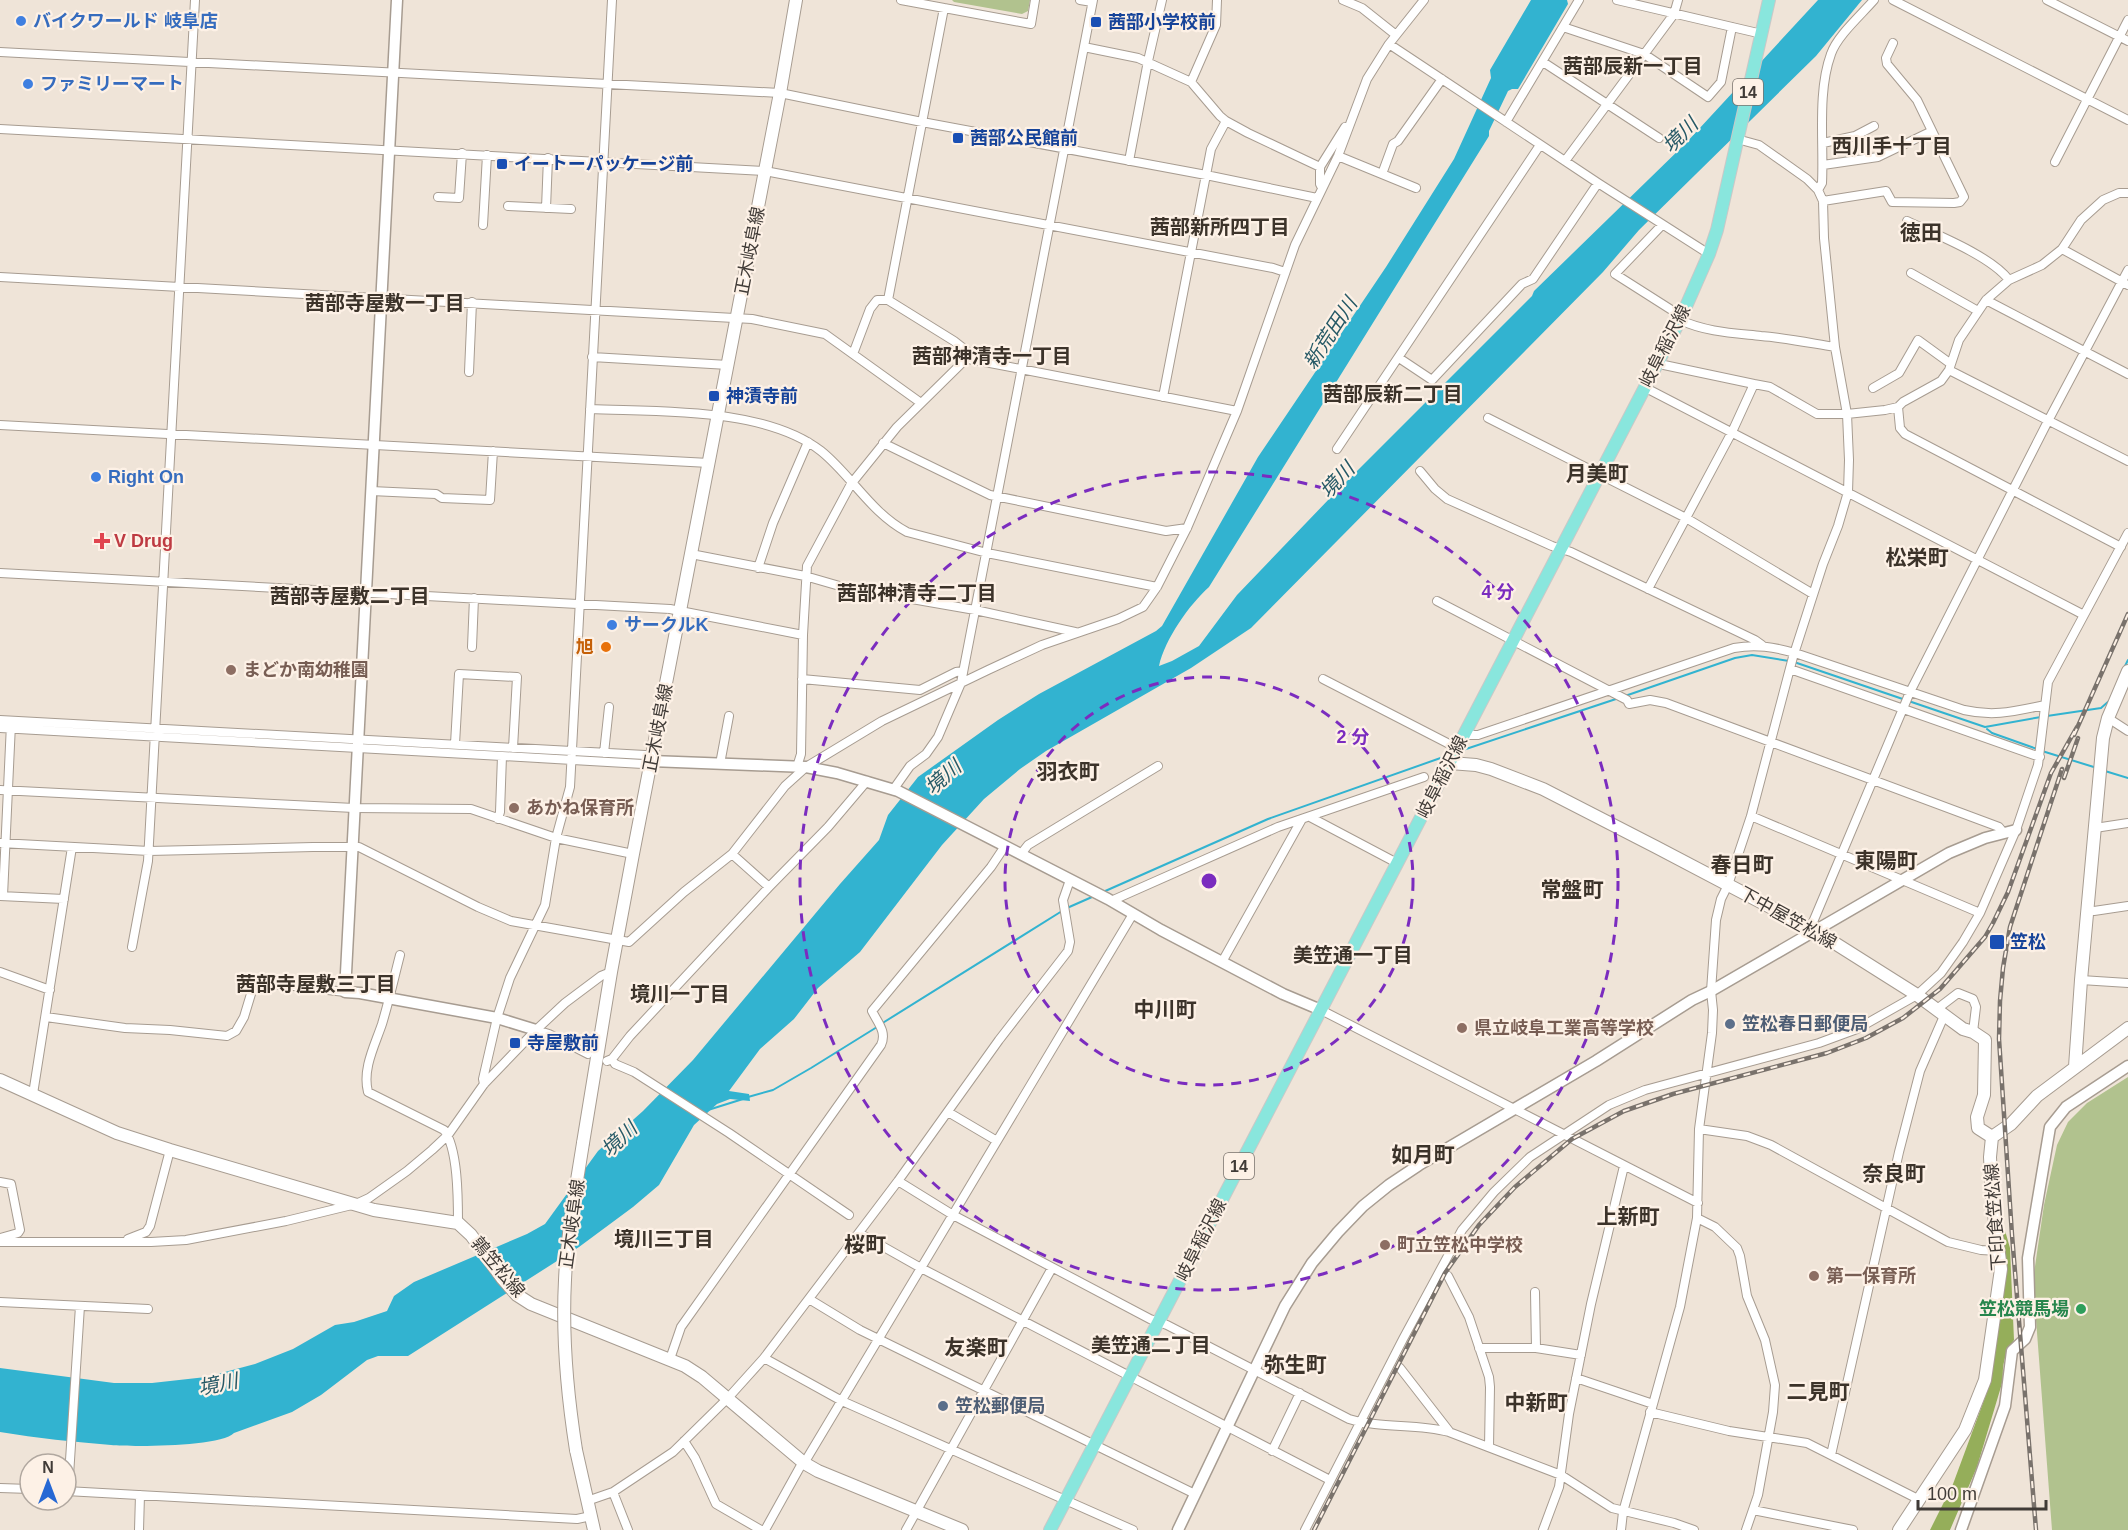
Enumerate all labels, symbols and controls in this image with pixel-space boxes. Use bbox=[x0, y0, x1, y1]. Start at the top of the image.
place label: バイクワールド 岐阜店 bbox=[33, 11, 218, 31]
place label: 茜部小学校前 bbox=[1108, 12, 1216, 32]
marker: バイクワールド 岐阜店 bbox=[14, 14, 28, 28]
marker: 茜部小学校前 bbox=[1089, 15, 1103, 29]
district label: 茜部辰新一丁目 bbox=[1563, 55, 1703, 77]
place label: ファミリーマート bbox=[40, 74, 184, 94]
marker: ファミリーマート bbox=[21, 77, 35, 91]
road number: 14 bbox=[1733, 79, 1763, 105]
water label: 境川 bbox=[1658, 112, 1703, 157]
place label: 茜部公民館前 bbox=[970, 128, 1078, 148]
marker: 茜部公民館前 bbox=[951, 131, 965, 145]
district label: 西川手十丁目 bbox=[1832, 135, 1952, 157]
place label: イートーパッケージ前 bbox=[514, 154, 693, 174]
marker: イートーパッケージ前 bbox=[495, 157, 509, 171]
street label: 正木岐阜線 bbox=[732, 205, 768, 297]
district label: 茜部新所四丁目 bbox=[1150, 216, 1290, 238]
district label: 徳田 bbox=[1900, 221, 1942, 244]
district label: 茜部寺屋敷一丁目 bbox=[305, 292, 465, 314]
water label: 新荒田川 bbox=[1299, 292, 1362, 373]
street label: 岐阜稲沢線 bbox=[1636, 301, 1694, 391]
district label: 茜部神清寺一丁目 bbox=[912, 345, 1072, 367]
district label: 茜部辰新二丁目 bbox=[1323, 383, 1463, 405]
place label: 神漬寺前 bbox=[726, 386, 798, 406]
marker: 神漬寺前 bbox=[707, 389, 721, 403]
water label: 境川 bbox=[1315, 456, 1360, 502]
district label: 月美町 bbox=[1566, 462, 1629, 485]
place label: Right On bbox=[108, 467, 184, 487]
marker: Right On bbox=[89, 470, 103, 484]
place label: V Drug bbox=[114, 531, 173, 551]
marker: V Drug bbox=[95, 534, 109, 548]
district label: 松栄町 bbox=[1886, 546, 1949, 569]
district label: 茜部神清寺二丁目 bbox=[837, 582, 997, 604]
text: 4 分 bbox=[1481, 582, 1515, 602]
district label: 茜部寺屋敷二丁目 bbox=[270, 585, 430, 607]
place label: サークルK bbox=[624, 615, 708, 635]
marker: サークルK bbox=[605, 618, 619, 632]
place label: 旭 bbox=[576, 637, 594, 657]
marker: 旭 bbox=[599, 640, 613, 654]
place label: まどか南幼稚園 bbox=[243, 660, 369, 680]
marker: まどか南幼稚園 bbox=[224, 663, 238, 677]
street label: 正木岐阜線 bbox=[640, 682, 676, 774]
text: 2 分 bbox=[1336, 727, 1370, 747]
street label: 岐阜稲沢線 bbox=[1413, 732, 1471, 822]
water label: 境川 bbox=[921, 754, 967, 798]
district label: 羽衣町 bbox=[1037, 760, 1100, 783]
place label: あかね保育所 bbox=[526, 798, 634, 818]
marker: あかね保育所 bbox=[507, 801, 521, 815]
district label: 東陽町 bbox=[1855, 849, 1918, 872]
district label: 春日町 bbox=[1711, 853, 1774, 876]
centre of rings bbox=[1199, 871, 1219, 891]
district label: 常盤町 bbox=[1541, 878, 1604, 901]
street label: 下中屋笠松線 bbox=[1736, 883, 1840, 953]
place label: 笠松 bbox=[2010, 932, 2046, 952]
marker: 笠松 bbox=[1988, 933, 2006, 951]
district label: 美笠通一丁目 bbox=[1293, 944, 1413, 966]
district label: 茜部寺屋敷三丁目 bbox=[236, 973, 396, 995]
district label: 境川一丁目 bbox=[630, 983, 730, 1005]
district label: 中川町 bbox=[1134, 998, 1197, 1021]
place label: 笠松春日郵便局 bbox=[1742, 1014, 1868, 1034]
marker: 笠松春日郵便局 bbox=[1723, 1017, 1737, 1031]
place label: 県立岐阜工業高等学校 bbox=[1474, 1018, 1654, 1038]
marker: 県立岐阜工業高等学校 bbox=[1455, 1021, 1469, 1035]
place label: 寺屋敷前 bbox=[527, 1033, 599, 1053]
marker: 寺屋敷前 bbox=[508, 1036, 522, 1050]
water label: 境川 bbox=[597, 1116, 643, 1161]
district label: 如月町 bbox=[1392, 1143, 1455, 1166]
road number: 14 bbox=[1224, 1153, 1254, 1179]
district label: 奈良町 bbox=[1863, 1162, 1926, 1185]
street label: 下印食笠松線 bbox=[1981, 1162, 2009, 1272]
street label: 正木岐阜線 bbox=[556, 1178, 588, 1270]
street label: 岐阜稲沢線 bbox=[1172, 1195, 1230, 1285]
district label: 上新町 bbox=[1597, 1205, 1660, 1228]
district label: 境川三丁目 bbox=[614, 1228, 714, 1250]
street label: 鶉笠松線 bbox=[467, 1233, 529, 1301]
district label: 桜町 bbox=[844, 1233, 886, 1256]
place label: 町立笠松中学校 bbox=[1397, 1235, 1523, 1255]
marker: 町立笠松中学校 bbox=[1378, 1238, 1392, 1252]
place label: 第一保育所 bbox=[1826, 1266, 1916, 1286]
marker: 第一保育所 bbox=[1807, 1269, 1821, 1283]
place label: 笠松競馬場 bbox=[1979, 1299, 2069, 1319]
marker: 笠松競馬場 bbox=[2074, 1302, 2088, 1316]
district label: 美笠通二丁目 bbox=[1091, 1334, 1211, 1356]
district label: 友楽町 bbox=[945, 1336, 1008, 1359]
district label: 弥生町 bbox=[1264, 1353, 1327, 1376]
water label: 境川 bbox=[196, 1369, 242, 1399]
district label: 二見町 bbox=[1787, 1380, 1850, 1403]
district label: 中新町 bbox=[1505, 1391, 1568, 1414]
place label: 笠松郵便局 bbox=[955, 1396, 1045, 1416]
marker: 笠松郵便局 bbox=[936, 1399, 950, 1413]
north arrow bbox=[18, 1452, 78, 1512]
text: N bbox=[42, 1459, 54, 1476]
scale bar bbox=[1918, 1473, 2046, 1511]
text: 100 m bbox=[1927, 1484, 1977, 1504]

